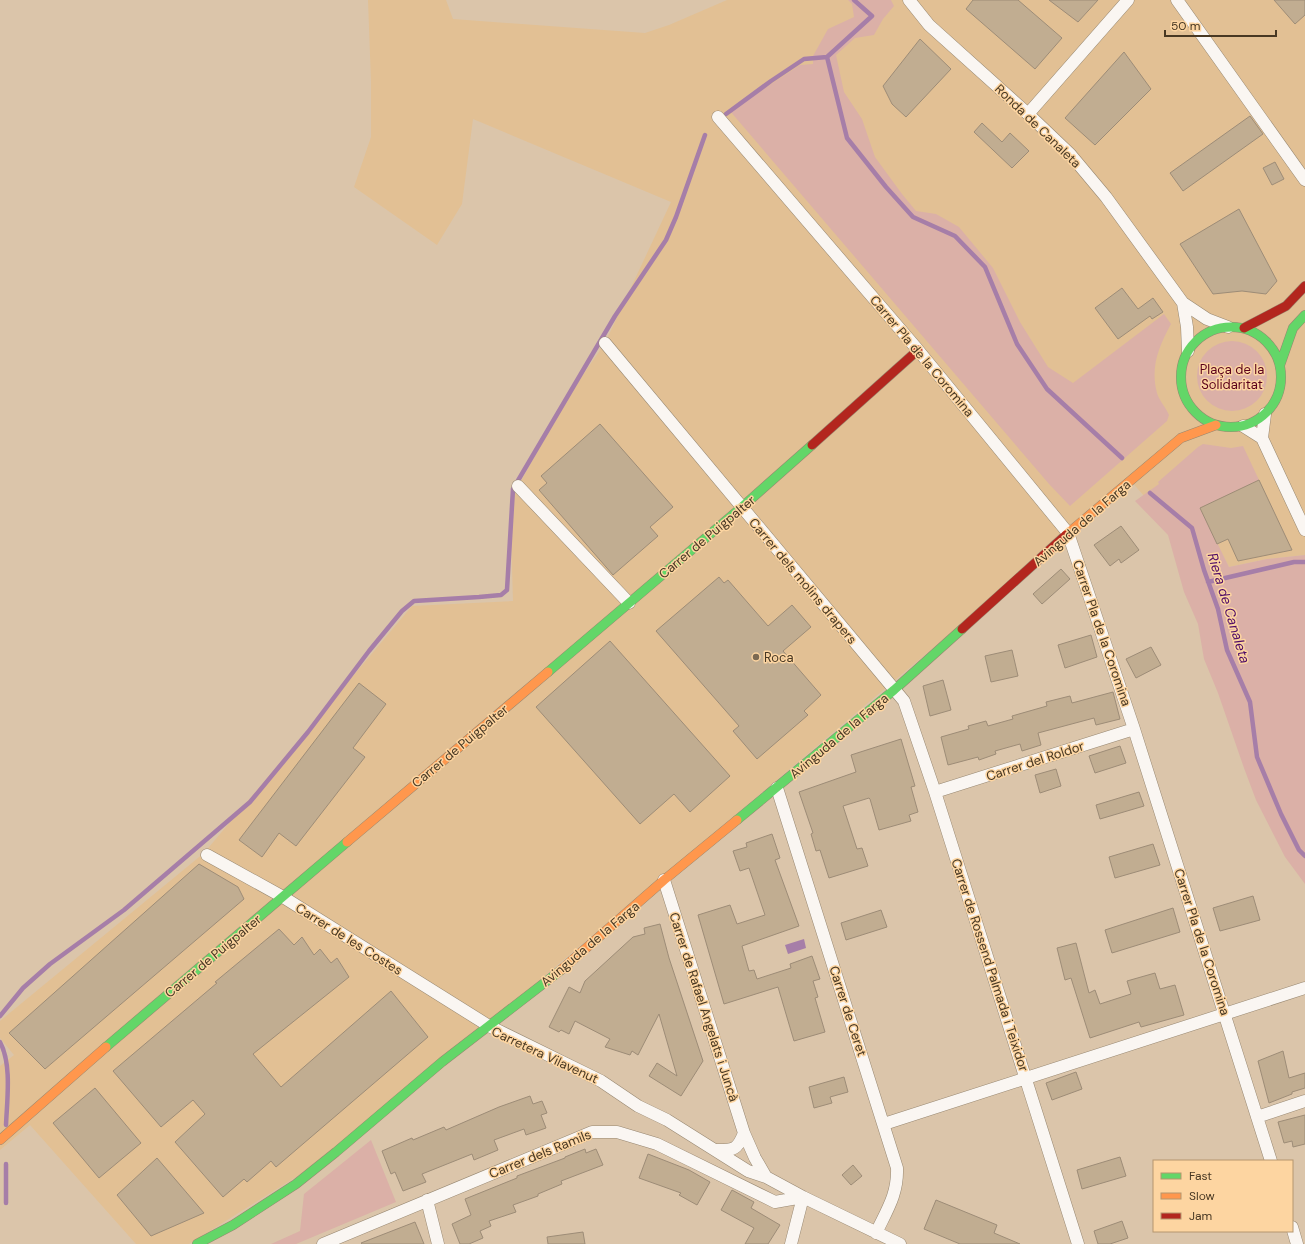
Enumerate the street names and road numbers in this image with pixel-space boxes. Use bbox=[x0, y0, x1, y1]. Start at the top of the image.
street label: Ronda de Canaleta bbox=[991, 81, 1085, 171]
street label: Carrer Pla de la Coromina bbox=[866, 292, 978, 420]
street label: Avinguda de la Farga bbox=[1030, 476, 1134, 570]
street label: Carrer de Puigpalter bbox=[655, 491, 759, 582]
street label: Carrer dels molins drapers bbox=[745, 514, 861, 648]
street label: Carrer Pla de la Coromina bbox=[1069, 558, 1135, 708]
street label: Avinguda de la Farga bbox=[786, 690, 892, 782]
street label: Carrer de Puigpalter bbox=[408, 700, 512, 791]
street label: Carrer del Roldor bbox=[984, 737, 1086, 785]
street label: Carrer de Rossend Palmada i Teixidor bbox=[947, 856, 1033, 1074]
street label: Carrer Pla de la Coromina bbox=[1170, 866, 1234, 1018]
street label: Avinguda de la Farga bbox=[537, 898, 643, 990]
street label: Carrer de les Costes bbox=[292, 899, 406, 979]
street label: Carrer de Puigpalter bbox=[161, 910, 265, 1001]
street label: Carrer de Rafael Angelats i Juncà bbox=[665, 910, 743, 1104]
street label: Carrer de Ceret bbox=[825, 964, 871, 1058]
street label: Carretera Vilavenut bbox=[489, 1023, 601, 1087]
street label: Carrer dels Ramils bbox=[486, 1126, 594, 1182]

